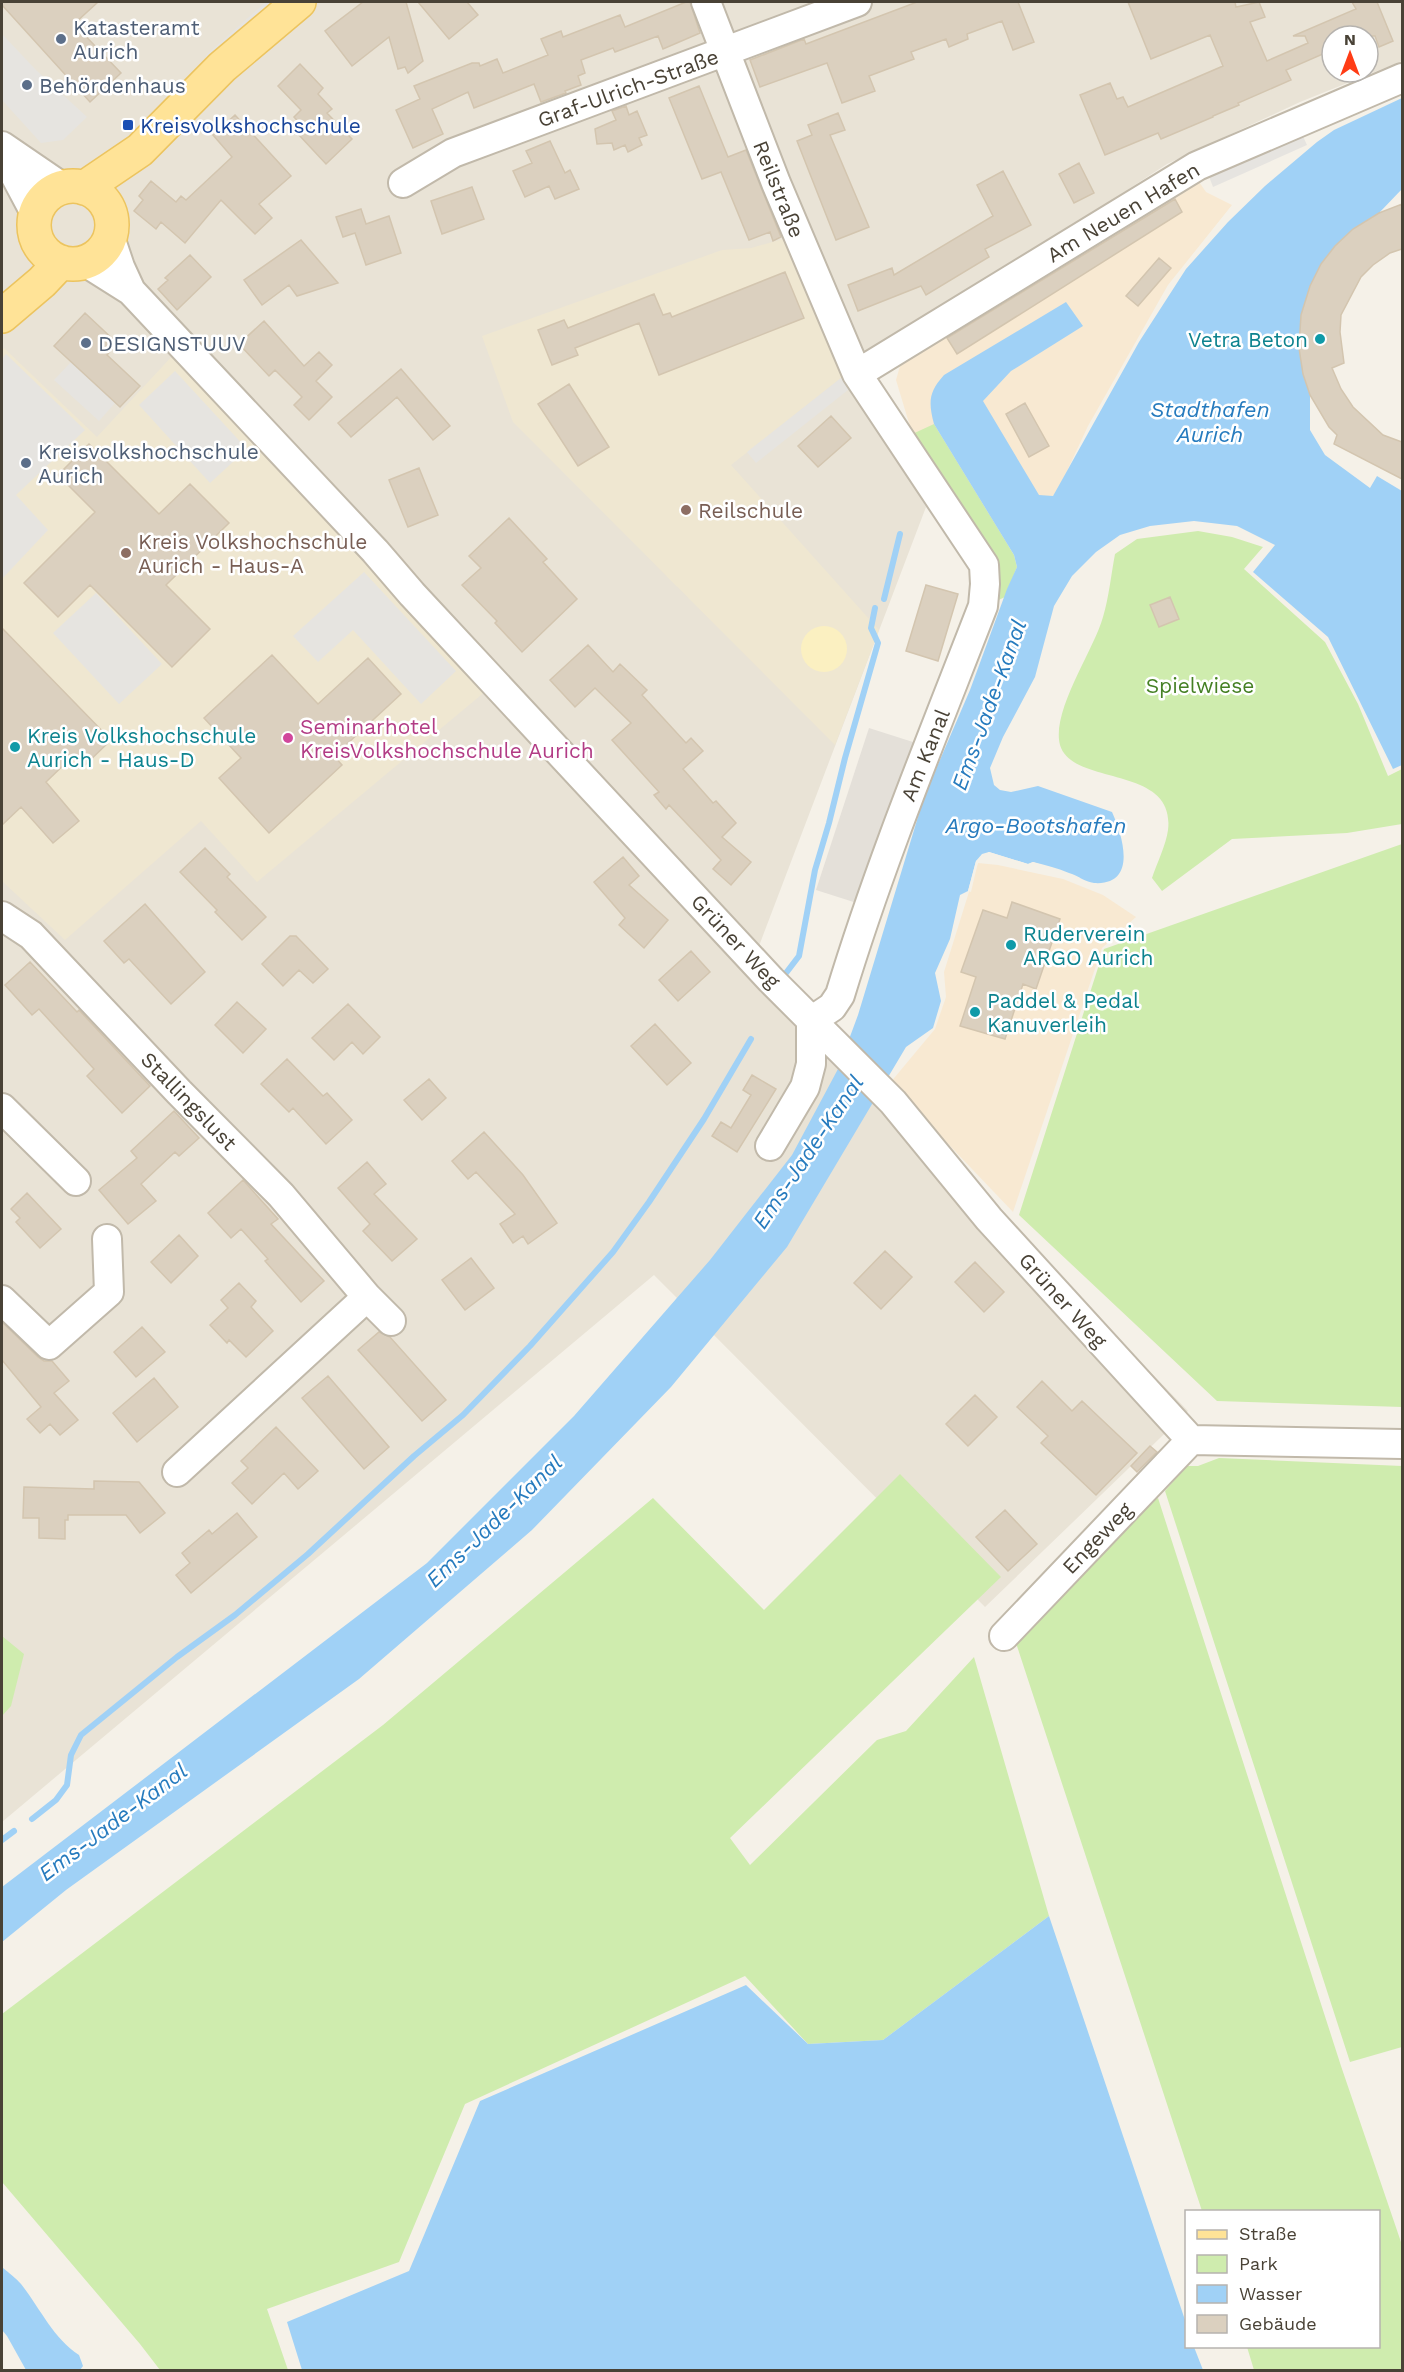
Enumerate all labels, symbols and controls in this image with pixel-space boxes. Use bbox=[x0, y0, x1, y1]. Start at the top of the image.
place label: Katasteramt Aurich bbox=[73, 15, 200, 64]
north arrow bbox=[1320, 24, 1380, 84]
text: N bbox=[1344, 30, 1356, 49]
marker: Katasteramt Aurich bbox=[54, 32, 68, 46]
street label: Graf-Ulrich-Straße bbox=[534, 44, 722, 132]
place label: Behördenhaus bbox=[39, 73, 186, 98]
marker: Behördenhaus bbox=[20, 78, 34, 92]
place label: Kreisvolkshochschule bbox=[140, 113, 361, 138]
marker: Kreisvolkshochschule bbox=[121, 118, 135, 132]
street label: Reilstraße bbox=[748, 137, 810, 241]
street label: Am Neuen Hafen bbox=[1042, 157, 1204, 267]
place label: Vetra Beton bbox=[1188, 327, 1308, 352]
place label: DESIGNSTUUV bbox=[98, 331, 246, 356]
marker: Vetra Beton bbox=[1313, 332, 1327, 346]
marker: DESIGNSTUUV bbox=[79, 336, 93, 350]
water label: Stadthafen Aurich bbox=[1150, 397, 1270, 447]
place label: Kreisvolkshochschule Aurich bbox=[38, 439, 259, 488]
marker: Kreisvolkshochschule Aurich bbox=[19, 456, 33, 470]
place label: Reilschule bbox=[698, 498, 803, 523]
marker: Reilschule bbox=[679, 503, 693, 517]
place label: Kreis Volkshochschule Aurich - Haus-A bbox=[138, 529, 367, 578]
marker: Kreis Volkshochschule Aurich - Haus-A bbox=[119, 546, 133, 560]
water label: Ems-Jade-Kanal bbox=[947, 616, 1032, 794]
park label: Spielwiese bbox=[1146, 673, 1254, 698]
street label: Am Kanal bbox=[895, 704, 955, 805]
place label: Seminarhotel KreisVolkshochschule Aurich bbox=[300, 714, 594, 763]
place label: Kreis Volkshochschule Aurich - Haus-D bbox=[27, 723, 256, 772]
marker: Seminarhotel KreisVolkshochschule Aurich bbox=[281, 731, 295, 745]
marker: Kreis Volkshochschule Aurich - Haus-D bbox=[8, 740, 22, 754]
water label: Argo-Bootshafen bbox=[945, 813, 1126, 838]
street label: Grüner Weg bbox=[686, 889, 786, 994]
place label: Ruderverein ARGO Aurich bbox=[1023, 921, 1153, 970]
marker: Ruderverein ARGO Aurich bbox=[1004, 938, 1018, 952]
place label: Paddel & Pedal Kanuverleih bbox=[987, 988, 1140, 1037]
marker: Paddel & Pedal Kanuverleih bbox=[968, 1005, 982, 1019]
street label: Stallingslust bbox=[136, 1047, 242, 1156]
water label: Ems-Jade-Kanal bbox=[747, 1070, 869, 1233]
street label: Grüner Weg bbox=[1014, 1247, 1113, 1353]
water label: Ems-Jade-Kanal bbox=[421, 1449, 567, 1592]
street label: Engeweg bbox=[1057, 1496, 1138, 1579]
water label: Ems-Jade-Kanal bbox=[34, 1758, 192, 1886]
legend bbox=[1185, 2210, 1380, 2348]
text: Straße bbox=[1239, 2223, 1297, 2244]
text: Park bbox=[1239, 2253, 1278, 2274]
text: Wasser bbox=[1239, 2283, 1302, 2304]
text: Gebäude bbox=[1239, 2313, 1317, 2334]

